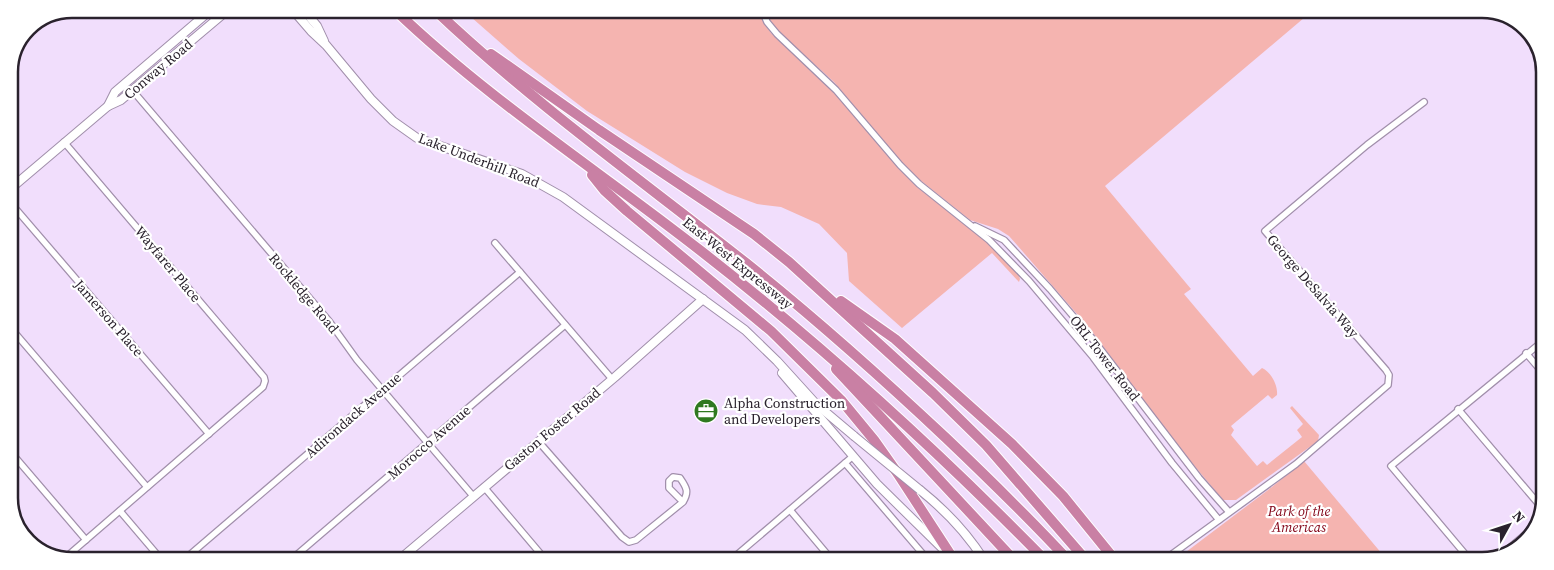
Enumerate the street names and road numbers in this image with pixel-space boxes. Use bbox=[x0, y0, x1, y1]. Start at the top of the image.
street label: Conway Road bbox=[119, 34, 197, 104]
street label: Lake Underhill Road bbox=[416, 128, 543, 192]
street label: East-West Expressway bbox=[679, 212, 798, 314]
street label: Wayfarer Place bbox=[130, 222, 206, 306]
street label: George DeSalvia Way bbox=[1263, 230, 1364, 343]
street label: Rockledge Road bbox=[264, 249, 344, 338]
street label: Jamerson Place bbox=[69, 274, 148, 361]
street label: ORL Tower Road bbox=[1065, 311, 1145, 405]
street label: Adirondack Avenue bbox=[301, 368, 405, 462]
street label: Gaston Foster Road bbox=[499, 383, 605, 475]
street label: Morocco Avenue bbox=[383, 400, 475, 484]

